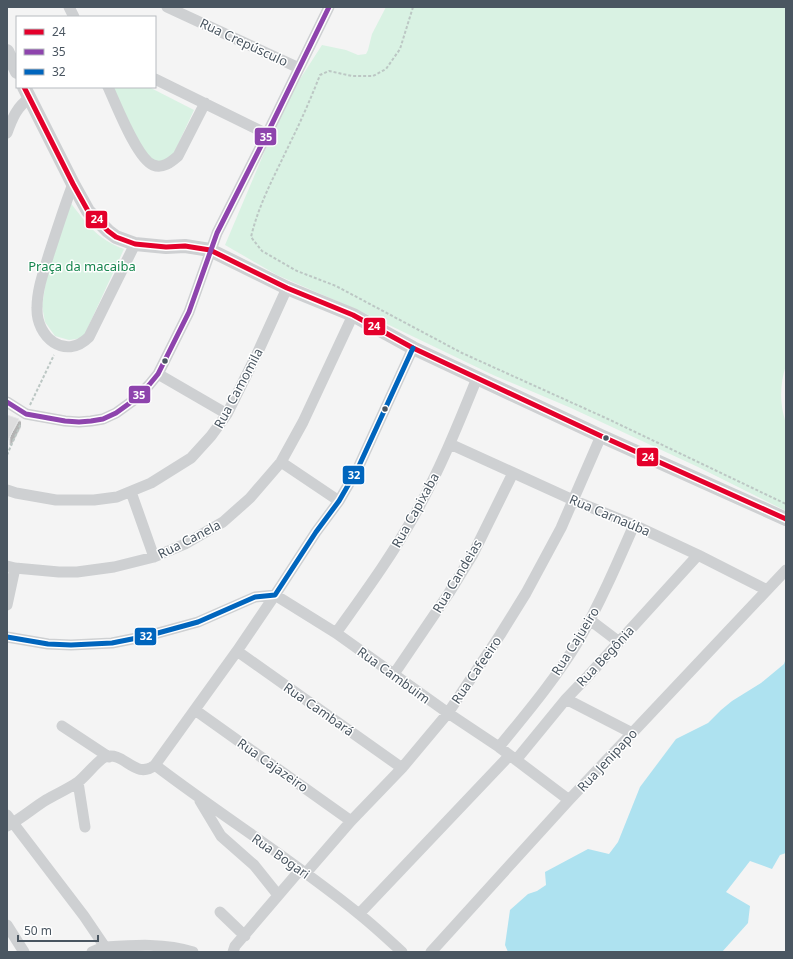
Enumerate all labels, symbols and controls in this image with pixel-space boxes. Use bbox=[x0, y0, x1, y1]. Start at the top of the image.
street label: Rua Crepúsculo bbox=[197, 14, 291, 70]
legend bbox=[16, 16, 156, 88]
text: 24 bbox=[52, 23, 66, 40]
text: 35 bbox=[52, 43, 66, 60]
text: 32 bbox=[52, 63, 66, 80]
line badge: 35 bbox=[254, 127, 277, 146]
text: 35 bbox=[260, 129, 272, 144]
line badge: 24 bbox=[85, 210, 108, 229]
text: 24 bbox=[91, 211, 104, 226]
park label: Praça da macaiba bbox=[28, 257, 136, 275]
line badge: 24 bbox=[363, 317, 386, 336]
text: 24 bbox=[368, 318, 381, 333]
street label: Rua Camomila bbox=[209, 345, 267, 431]
unlabelled marker bbox=[160, 356, 170, 366]
line badge: 35 bbox=[128, 385, 151, 404]
text: 35 bbox=[133, 387, 145, 402]
unlabelled marker bbox=[380, 404, 390, 414]
unlabelled marker bbox=[601, 433, 611, 443]
line badge: 24 bbox=[636, 447, 659, 467]
text: 24 bbox=[642, 449, 655, 464]
line badge: 32 bbox=[342, 465, 365, 485]
text: 32 bbox=[348, 467, 360, 482]
street label: Rua Capixaba bbox=[387, 469, 443, 551]
street label: Rua Carnaúba bbox=[567, 490, 653, 540]
street label: Rua Canela bbox=[154, 515, 224, 563]
street label: Rua Candeias bbox=[428, 536, 486, 616]
street label: Rua Cajueiro bbox=[547, 603, 603, 679]
street label: Rua Begônia bbox=[572, 622, 638, 690]
line badge: 32 bbox=[134, 627, 157, 646]
text: 32 bbox=[140, 628, 152, 643]
street label: Rua Cafeeiro bbox=[447, 633, 505, 707]
street label: Rua Cambuim bbox=[354, 642, 434, 708]
street label: Rua Cambará bbox=[280, 678, 358, 740]
street label: Rua Jenipapo bbox=[573, 724, 641, 795]
street label: Rua Cajazeiro bbox=[234, 734, 312, 796]
street label: Rua Bogari bbox=[248, 829, 314, 883]
scale bar bbox=[18, 917, 98, 943]
text: 50 m bbox=[24, 922, 52, 939]

